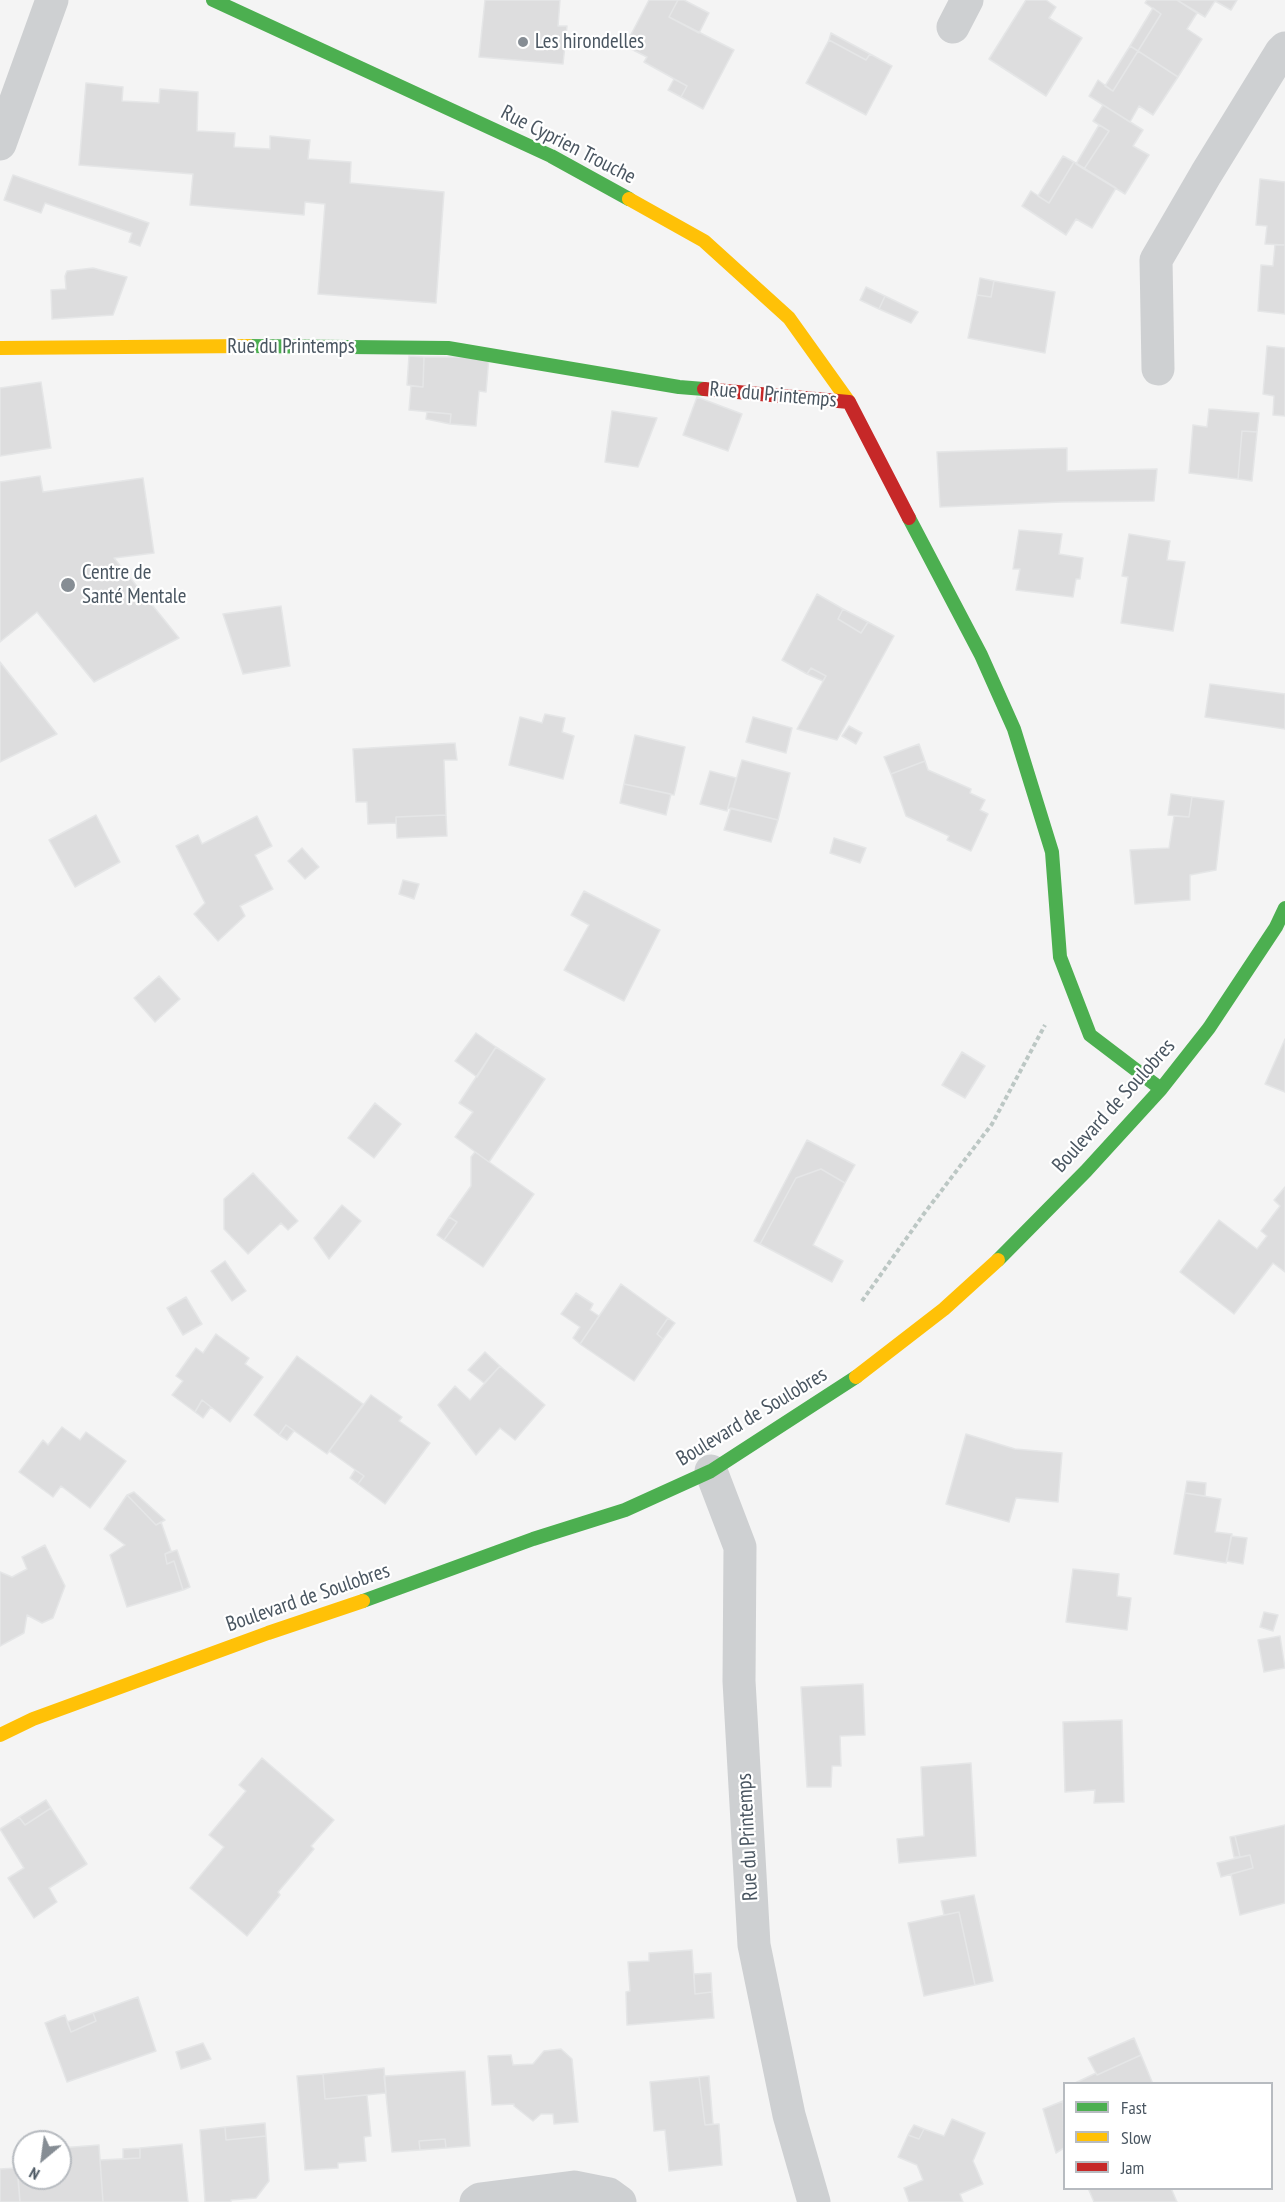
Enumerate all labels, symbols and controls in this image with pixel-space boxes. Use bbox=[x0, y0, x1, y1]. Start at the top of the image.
place label: Les hirondelles bbox=[535, 29, 644, 55]
marker: Les hirondelles bbox=[516, 35, 530, 49]
street label: Rue Cyprien Trouche bbox=[496, 100, 640, 190]
street label: Rue du Printemps bbox=[227, 334, 355, 360]
street label: Rue du Printemps bbox=[708, 377, 838, 413]
place label: Centre de Santé Mentale bbox=[82, 560, 186, 610]
marker: Centre de Santé Mentale bbox=[59, 576, 77, 594]
street label: Boulevard de Soulobres bbox=[1047, 1034, 1181, 1178]
street label: Boulevard de Soulobres bbox=[672, 1362, 832, 1472]
street label: Boulevard de Soulobres bbox=[223, 1558, 393, 1638]
street label: Rue du Printemps bbox=[732, 1773, 764, 1901]
legend bbox=[1063, 2082, 1273, 2190]
text: Fast bbox=[1121, 2096, 1147, 2119]
text: Slow bbox=[1121, 2126, 1151, 2149]
north arrow bbox=[12, 2130, 72, 2190]
text: Jam bbox=[1121, 2156, 1144, 2179]
text: N bbox=[26, 2163, 43, 2185]

